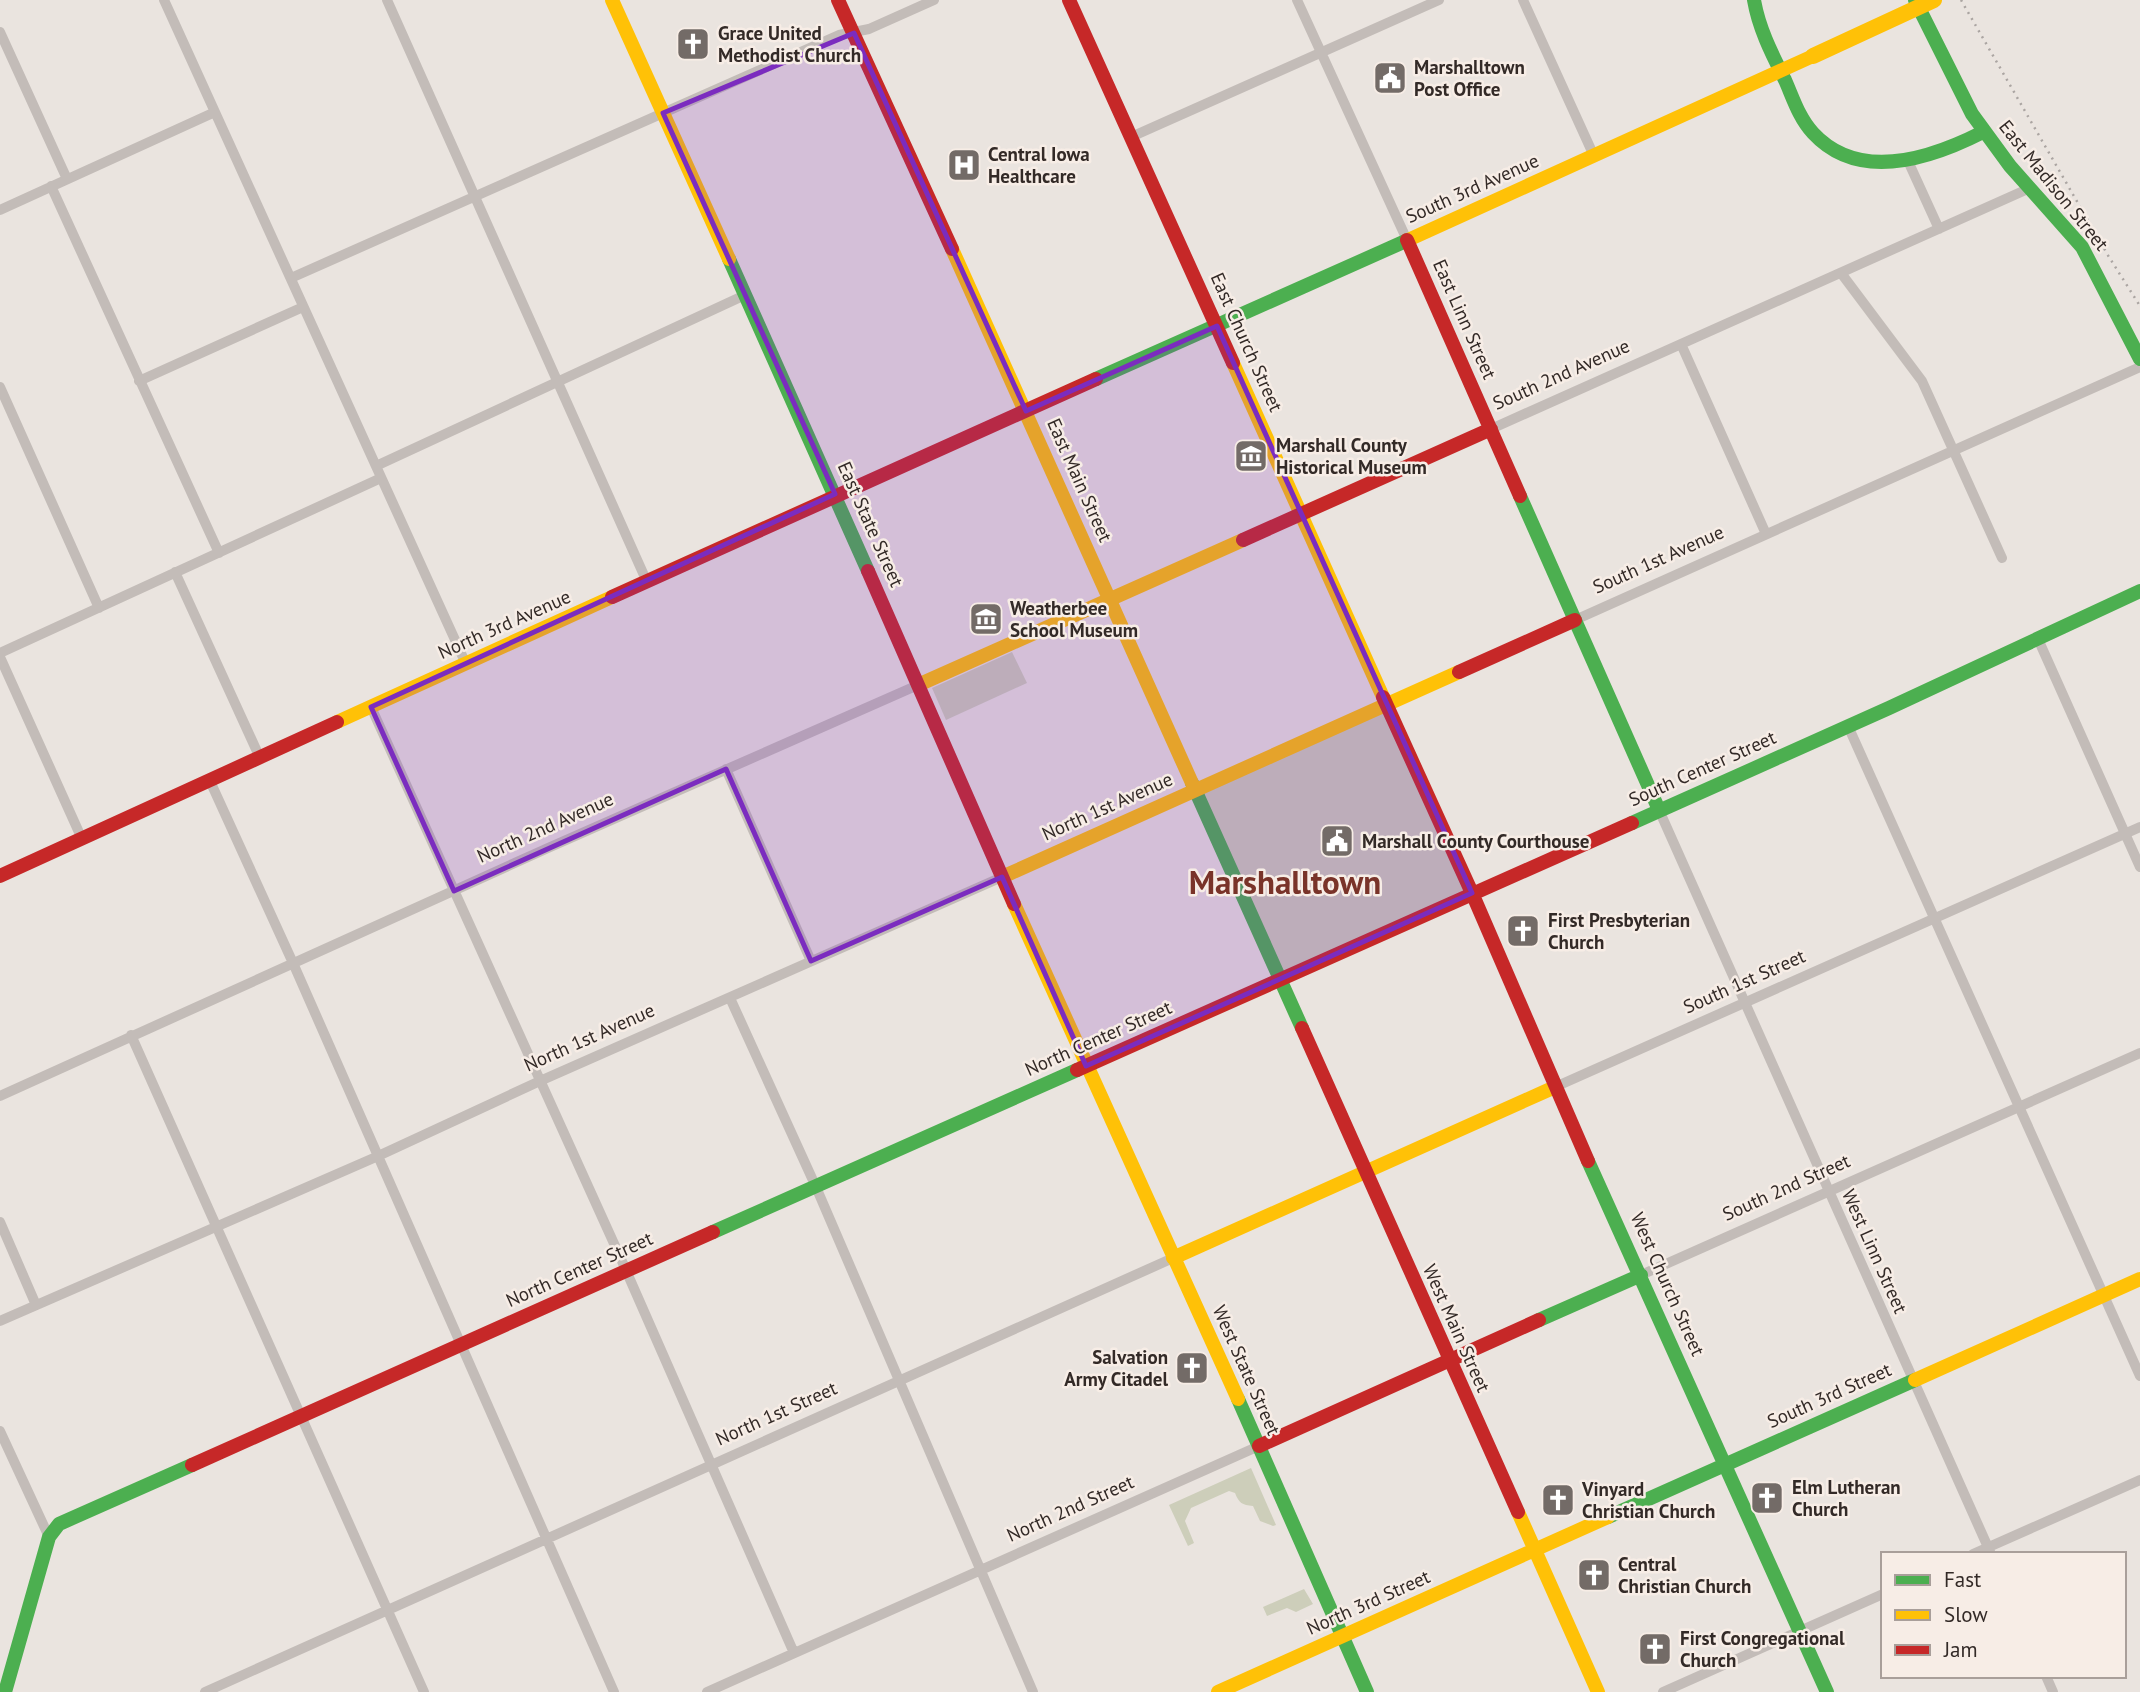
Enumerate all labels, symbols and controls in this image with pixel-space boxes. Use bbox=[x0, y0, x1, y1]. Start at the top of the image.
place label: Grace United Methodist Church bbox=[718, 21, 861, 67]
church icon: Grace United Methodist Church bbox=[674, 25, 712, 63]
place label: Marshalltown Post Office bbox=[1414, 55, 1525, 101]
public building icon: Marshalltown Post Office bbox=[1371, 59, 1409, 97]
street label: East Madison Street bbox=[1994, 115, 2114, 256]
place label: Central Iowa Healthcare bbox=[988, 142, 1090, 188]
hospital icon: Central Iowa Healthcare bbox=[945, 146, 983, 184]
street label: South 3rd Avenue bbox=[1402, 148, 1542, 228]
street label: East Linn Street bbox=[1428, 255, 1502, 383]
street label: East Church Street bbox=[1206, 269, 1289, 416]
street label: South 2nd Avenue bbox=[1489, 333, 1633, 415]
street label: East Main Street bbox=[1042, 415, 1118, 546]
place label: Marshall County Historical Museum bbox=[1276, 433, 1427, 479]
museum icon: Marshall County Historical Museum bbox=[1232, 437, 1270, 475]
street label: East State Street bbox=[833, 458, 910, 591]
street label: South 1st Avenue bbox=[1589, 519, 1727, 599]
street label: North 3rd Avenue bbox=[434, 584, 574, 664]
place label: Weatherbee School Museum bbox=[1010, 596, 1138, 642]
museum icon: Weatherbee School Museum bbox=[967, 600, 1005, 638]
street label: South Center Street bbox=[1625, 725, 1780, 811]
street label: North 1st Avenue bbox=[1038, 766, 1176, 846]
street label: North 2nd Avenue bbox=[473, 786, 617, 868]
public building icon: Marshall County Courthouse bbox=[1318, 822, 1356, 860]
place label: Marshall County Courthouse bbox=[1362, 829, 1589, 853]
district label: Marshalltown bbox=[1189, 860, 1381, 903]
place label: First Presbyterian Church bbox=[1548, 908, 1690, 954]
church icon: First Presbyterian Church bbox=[1504, 912, 1542, 950]
street label: South 1st Street bbox=[1679, 943, 1809, 1019]
street label: North Center Street bbox=[1021, 995, 1176, 1081]
street label: North 1st Avenue bbox=[520, 997, 658, 1077]
street label: South 2nd Street bbox=[1719, 1148, 1854, 1226]
street label: West Linn Street bbox=[1837, 1185, 1913, 1317]
street label: West Church Street bbox=[1626, 1208, 1711, 1360]
street label: North Center Street bbox=[502, 1226, 657, 1312]
street label: West Main Street bbox=[1418, 1260, 1496, 1396]
street label: West State Street bbox=[1208, 1301, 1287, 1439]
place label: Salvation Army Citadel bbox=[1064, 1345, 1168, 1391]
church icon: Salvation Army Citadel bbox=[1173, 1349, 1211, 1387]
street label: South 3rd Street bbox=[1763, 1357, 1895, 1433]
street label: North 1st Street bbox=[712, 1375, 841, 1450]
street label: North 2nd Street bbox=[1003, 1469, 1138, 1547]
place label: Elm Lutheran Church bbox=[1792, 1475, 1901, 1521]
place label: Vinyard Christian Church bbox=[1581, 1477, 1715, 1523]
church icon: Elm Lutheran Church bbox=[1748, 1479, 1786, 1517]
church icon: Vinyard Christian Church bbox=[1539, 1481, 1577, 1519]
place label: Central Christian Church bbox=[1618, 1552, 1751, 1598]
legend bbox=[1881, 1552, 2126, 1678]
church icon: Central Christian Church bbox=[1575, 1556, 1613, 1594]
street label: North 3rd Street bbox=[1303, 1564, 1434, 1640]
text: Fast bbox=[1944, 1566, 1981, 1593]
text: Slow bbox=[1944, 1601, 1988, 1628]
place label: First Congregational Church bbox=[1680, 1626, 1845, 1672]
church icon: First Congregational Church bbox=[1636, 1630, 1674, 1668]
text: Jam bbox=[1943, 1636, 1978, 1663]

